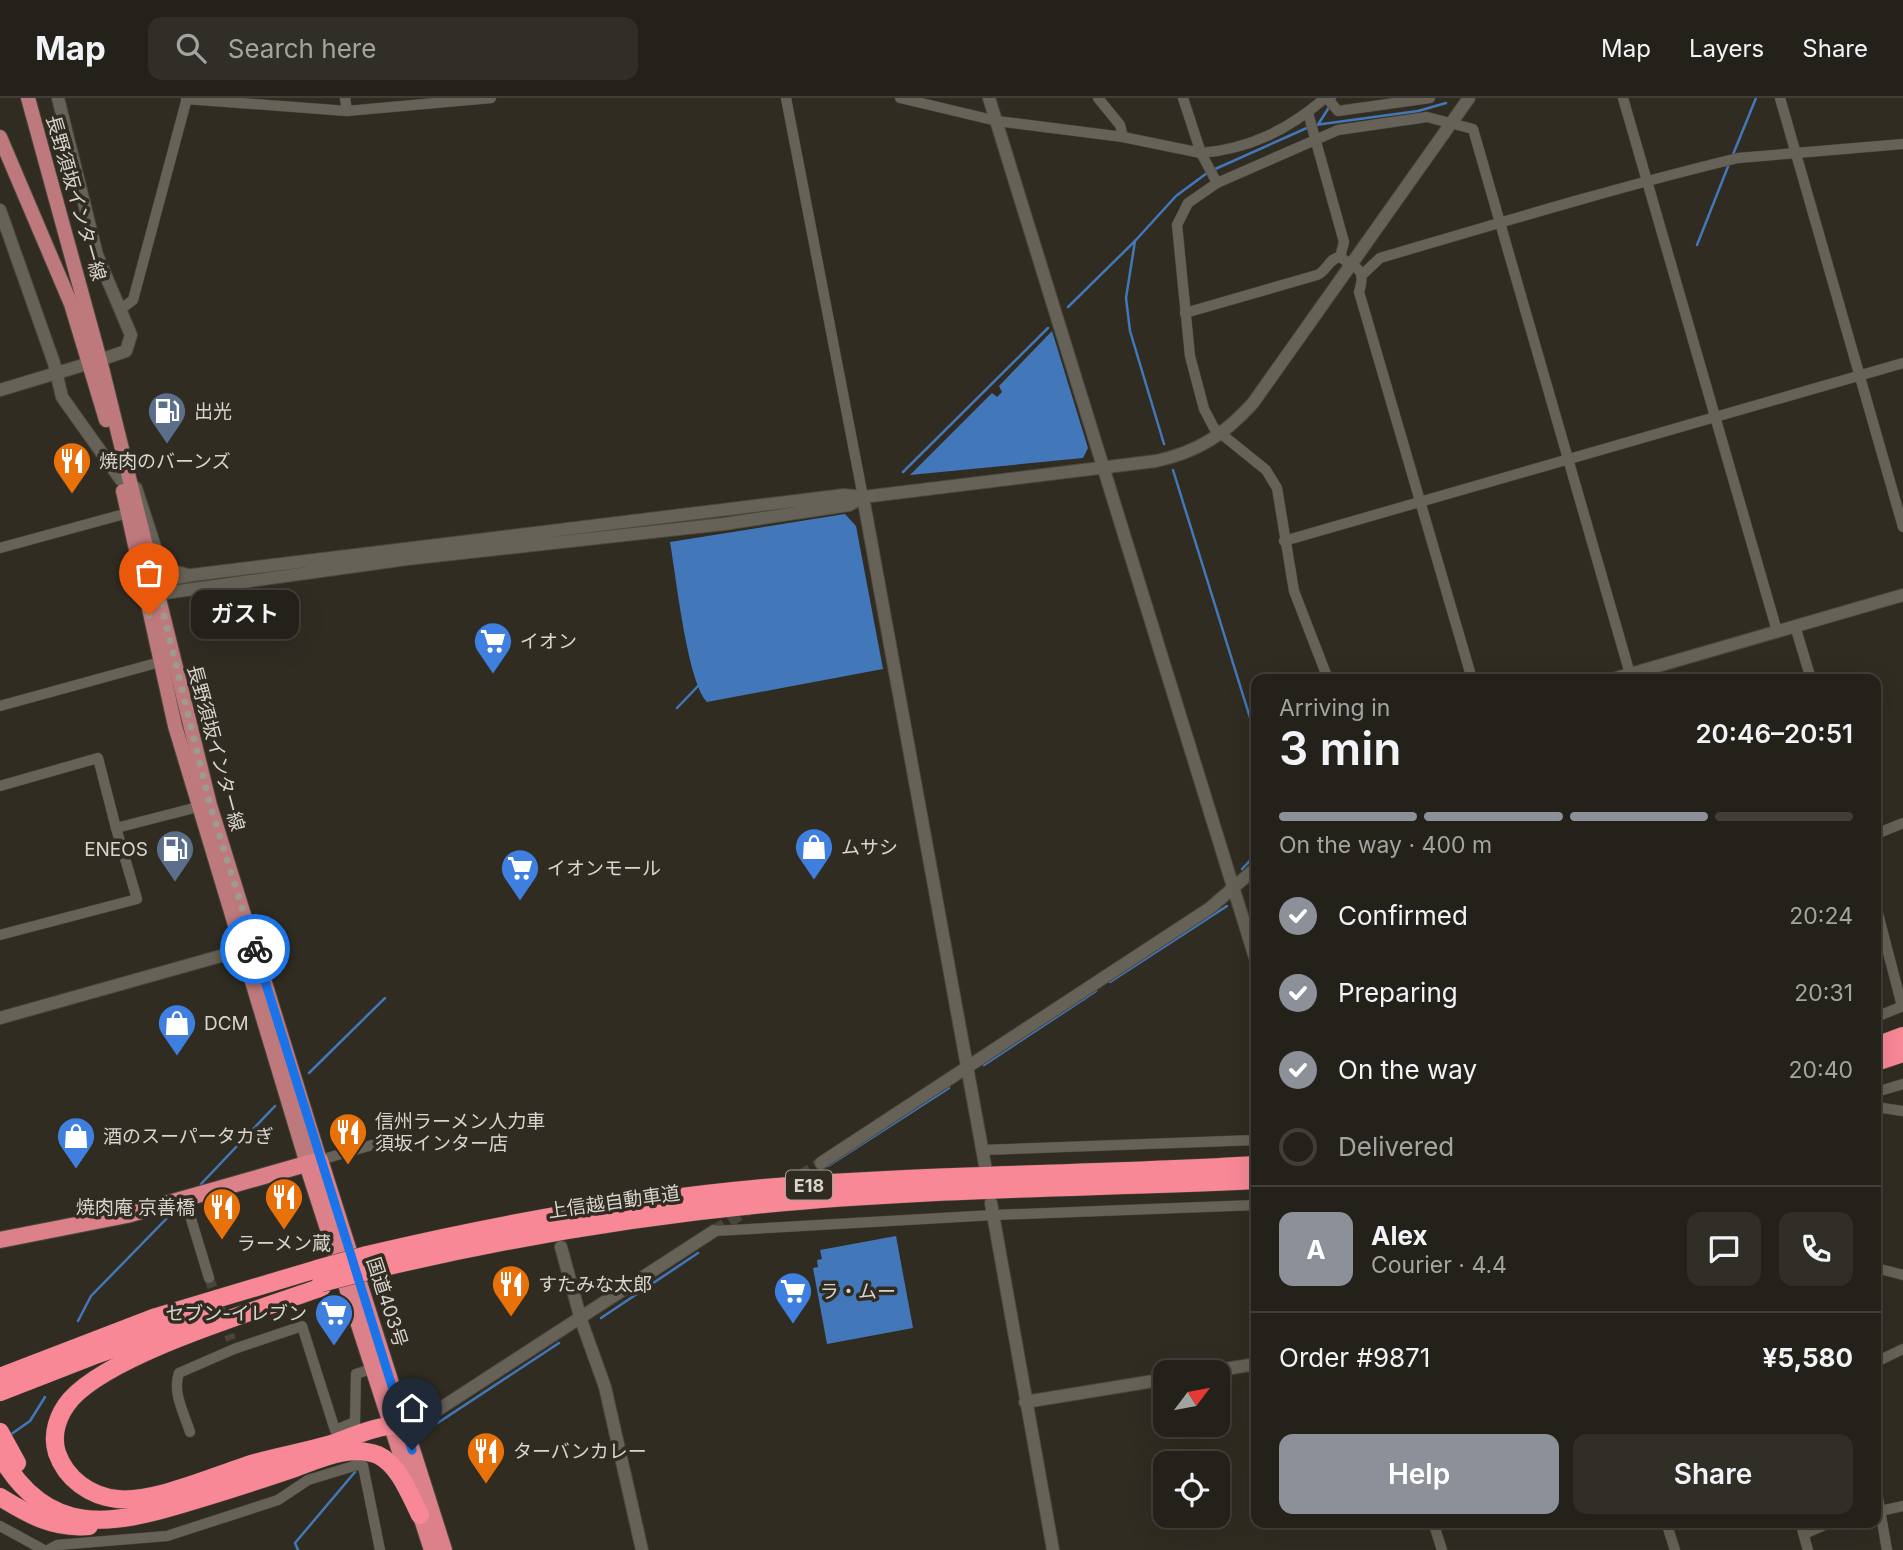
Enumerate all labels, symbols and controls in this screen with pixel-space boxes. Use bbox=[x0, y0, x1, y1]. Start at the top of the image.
search box bbox=[148, 17, 638, 80]
text: Map bbox=[35, 28, 106, 68]
icon: search bbox=[172, 29, 210, 67]
text: Search here bbox=[228, 33, 376, 64]
text: Map bbox=[1601, 34, 1651, 63]
text: Layers bbox=[1689, 34, 1764, 63]
text: Share bbox=[1802, 34, 1868, 63]
street label: 長野須坂インター線 bbox=[41, 113, 111, 283]
fuel station icon: 出光 bbox=[146, 390, 188, 445]
place label: 出光 bbox=[194, 400, 232, 423]
restaurant icon: 焼肉のバーンズ bbox=[51, 440, 93, 495]
place label: 焼肉のバーンズ bbox=[99, 450, 231, 473]
pin bbox=[119, 543, 179, 615]
icon: bag bbox=[130, 554, 168, 592]
callout: ガスト bbox=[191, 590, 300, 640]
text: ガスト bbox=[211, 600, 280, 628]
supermarket icon: イオン bbox=[472, 620, 514, 675]
place label: イオン bbox=[520, 630, 577, 653]
street label: 長野須坂インター線 bbox=[183, 662, 249, 834]
text: Arriving in bbox=[1279, 694, 1390, 722]
text: 20:46–20:51 bbox=[1695, 718, 1853, 749]
text: 3 min bbox=[1279, 720, 1401, 776]
shop icon: ムサシ bbox=[793, 826, 835, 881]
fuel station icon: ENEOS bbox=[154, 828, 196, 883]
text: On the way · 400 m bbox=[1279, 831, 1492, 859]
place label: ムサシ bbox=[841, 836, 898, 859]
place label: ENEOS bbox=[84, 838, 148, 861]
supermarket icon: イオンモール bbox=[499, 847, 541, 902]
place label: イオンモール bbox=[547, 857, 661, 880]
icon: check bbox=[1279, 897, 1317, 935]
text: Confirmed bbox=[1338, 900, 1468, 931]
text: 20:24 bbox=[1789, 902, 1853, 930]
courier bbox=[220, 914, 290, 984]
icon: bike bbox=[236, 930, 274, 968]
icon: check bbox=[1279, 974, 1317, 1012]
text: Preparing bbox=[1338, 977, 1458, 1008]
text: 20:31 bbox=[1794, 979, 1853, 1007]
shop icon: DCM bbox=[156, 1002, 198, 1057]
place label: DCM bbox=[204, 1012, 249, 1035]
icon: check bbox=[1279, 1051, 1317, 1089]
text: On the way bbox=[1338, 1054, 1477, 1085]
text: 20:40 bbox=[1788, 1056, 1853, 1084]
place label: 信州ラーメン人力車 須坂インター店 bbox=[375, 1110, 545, 1155]
restaurant icon: 信州ラーメン人力車 須坂インター店 bbox=[327, 1111, 369, 1166]
shop icon: 酒のスーパータカぎ bbox=[55, 1115, 97, 1170]
place label: 酒のスーパータカぎ bbox=[103, 1125, 274, 1148]
text: Delivered bbox=[1338, 1131, 1454, 1162]
road number: E18 bbox=[786, 1170, 832, 1200]
restaurant icon: ラーメン蔵 bbox=[263, 1176, 305, 1231]
street label: 上信越自動車道 bbox=[547, 1181, 681, 1223]
restaurant icon: 焼肉庵 京善橋 bbox=[201, 1186, 243, 1241]
place label: 焼肉庵 京善橋 bbox=[76, 1196, 195, 1219]
button: chat bbox=[1687, 1212, 1761, 1286]
button: phone bbox=[1779, 1212, 1853, 1286]
text: Alex bbox=[1371, 1220, 1428, 1251]
place label: ラーメン蔵 bbox=[237, 1232, 331, 1255]
text: A bbox=[1306, 1234, 1326, 1265]
text: Courier · 4.4 bbox=[1371, 1251, 1507, 1279]
street label: 国道403号 bbox=[362, 1254, 412, 1350]
restaurant icon: すたみな太郎 bbox=[490, 1263, 532, 1318]
supermarket icon: ラ・ムー bbox=[772, 1270, 814, 1325]
place label: すたみな太郎 bbox=[538, 1273, 652, 1296]
place label: ラ・ムー bbox=[820, 1280, 896, 1303]
supermarket icon: セブン-イレブン bbox=[313, 1292, 355, 1347]
place label: セブン-イレブン bbox=[165, 1302, 307, 1325]
text: Order #9871 bbox=[1279, 1342, 1430, 1373]
text: ¥5,580 bbox=[1763, 1342, 1853, 1373]
north arrow bbox=[1153, 1360, 1230, 1437]
map controls bbox=[1153, 1360, 1230, 1528]
pin bbox=[382, 1378, 442, 1450]
icon: home bbox=[393, 1389, 431, 1427]
restaurant icon: ターバンカレー bbox=[465, 1430, 507, 1485]
button: Help bbox=[1279, 1434, 1559, 1514]
button: Share bbox=[1573, 1434, 1853, 1514]
place label: ターバンカレー bbox=[513, 1440, 647, 1463]
button: locate bbox=[1153, 1451, 1230, 1528]

